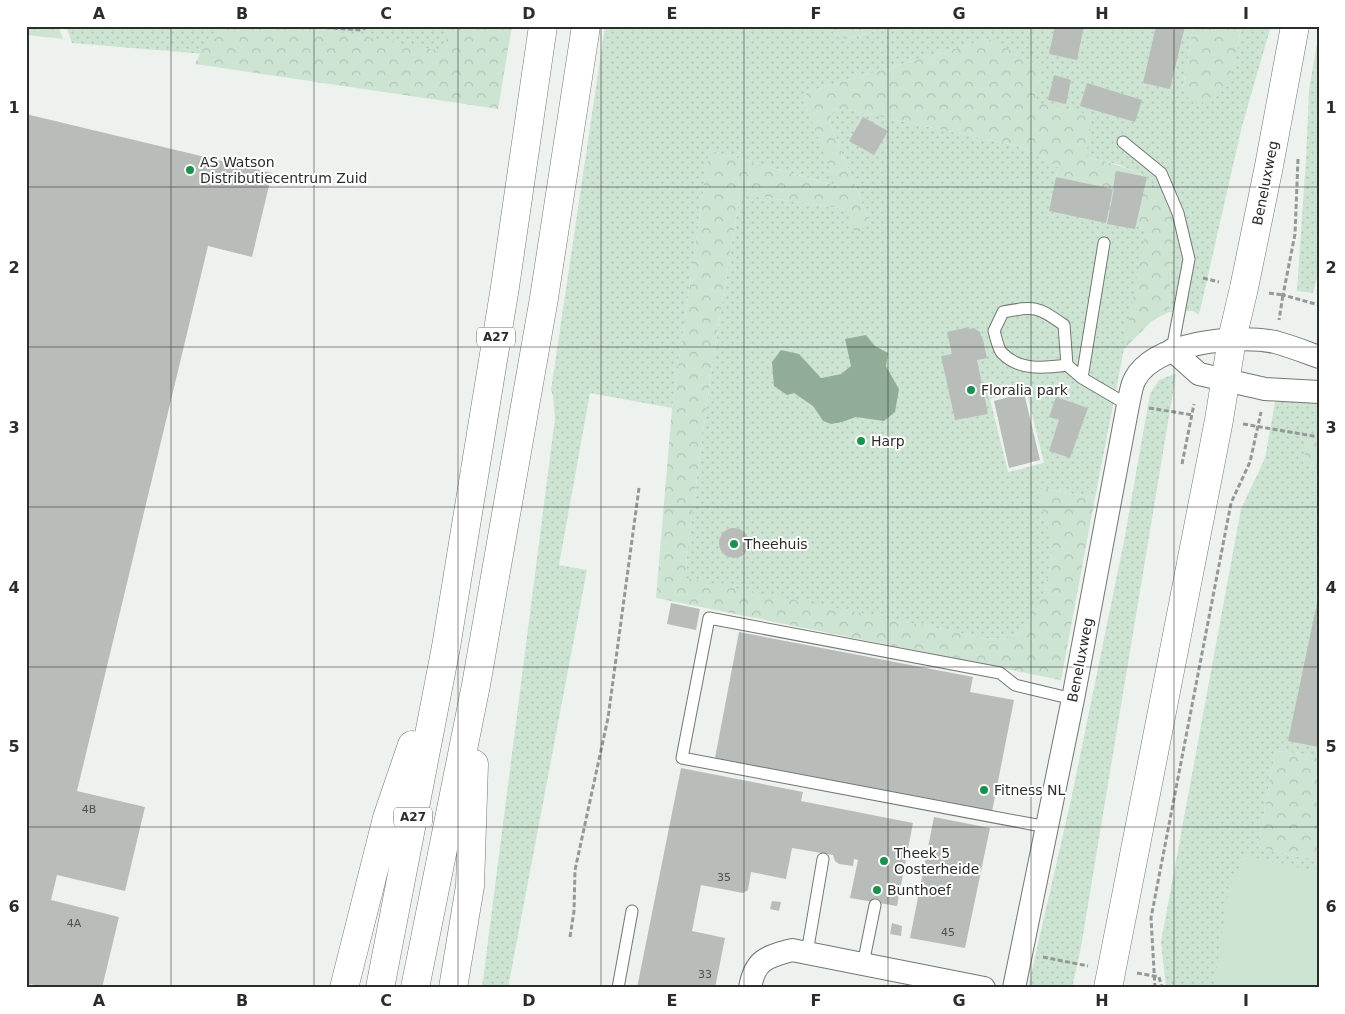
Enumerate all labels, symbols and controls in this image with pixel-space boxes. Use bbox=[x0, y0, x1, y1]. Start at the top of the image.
text: A bbox=[93, 4, 106, 23]
text: B bbox=[236, 4, 248, 23]
text: C bbox=[380, 4, 392, 23]
text: D bbox=[522, 4, 536, 23]
text: E bbox=[667, 4, 677, 23]
text: F bbox=[811, 4, 821, 23]
text: G bbox=[952, 4, 966, 23]
text: H bbox=[1095, 4, 1109, 23]
text: I bbox=[1243, 4, 1249, 23]
text: 1 bbox=[8, 98, 20, 117]
text: 1 bbox=[1325, 98, 1337, 117]
street label: Beneluxweg bbox=[1249, 139, 1281, 227]
place label: AS Watson Distributiecentrum Zuid bbox=[200, 154, 367, 186]
marker: AS Watson Distributiecentrum Zuid bbox=[184, 164, 196, 176]
text: 2 bbox=[8, 258, 20, 277]
text: 2 bbox=[1325, 258, 1337, 277]
road number: A27 bbox=[477, 328, 515, 347]
place label: Floralia park bbox=[981, 382, 1069, 398]
marker: Floralia park bbox=[965, 384, 977, 396]
text: 3 bbox=[8, 418, 20, 437]
text: 3 bbox=[1325, 418, 1337, 437]
place label: Harp bbox=[871, 433, 905, 449]
marker: Harp bbox=[855, 435, 867, 447]
place label: Theehuis bbox=[743, 536, 808, 552]
marker: Theehuis bbox=[728, 538, 740, 550]
text: 4 bbox=[8, 578, 20, 597]
text: 4 bbox=[1325, 578, 1337, 597]
street label: Beneluxweg bbox=[1064, 616, 1096, 704]
text: 5 bbox=[8, 737, 20, 756]
text: 5 bbox=[1325, 737, 1337, 756]
place label: Fitness NL bbox=[994, 782, 1065, 798]
marker: Fitness NL bbox=[978, 784, 990, 796]
house number: 4B bbox=[82, 803, 96, 816]
road number: A27 bbox=[394, 808, 432, 826]
place label: Theek 5 Oosterheide bbox=[893, 845, 979, 877]
marker: Theek 5 Oosterheide bbox=[878, 855, 890, 867]
house number: 35 bbox=[717, 871, 731, 884]
place label: Bunthoef bbox=[887, 882, 952, 898]
marker: Bunthoef bbox=[871, 884, 883, 896]
text: 6 bbox=[8, 897, 20, 916]
text: 6 bbox=[1325, 897, 1337, 916]
house number: 4A bbox=[67, 917, 82, 930]
house number: 45 bbox=[941, 926, 955, 939]
house number: 33 bbox=[698, 968, 712, 981]
text: A bbox=[93, 991, 106, 1010]
text: B bbox=[236, 991, 248, 1010]
text: C bbox=[380, 991, 392, 1010]
text: D bbox=[522, 991, 536, 1010]
text: E bbox=[667, 991, 677, 1010]
text: F bbox=[811, 991, 821, 1010]
text: G bbox=[952, 991, 966, 1010]
text: H bbox=[1095, 991, 1109, 1010]
text: I bbox=[1243, 991, 1249, 1010]

